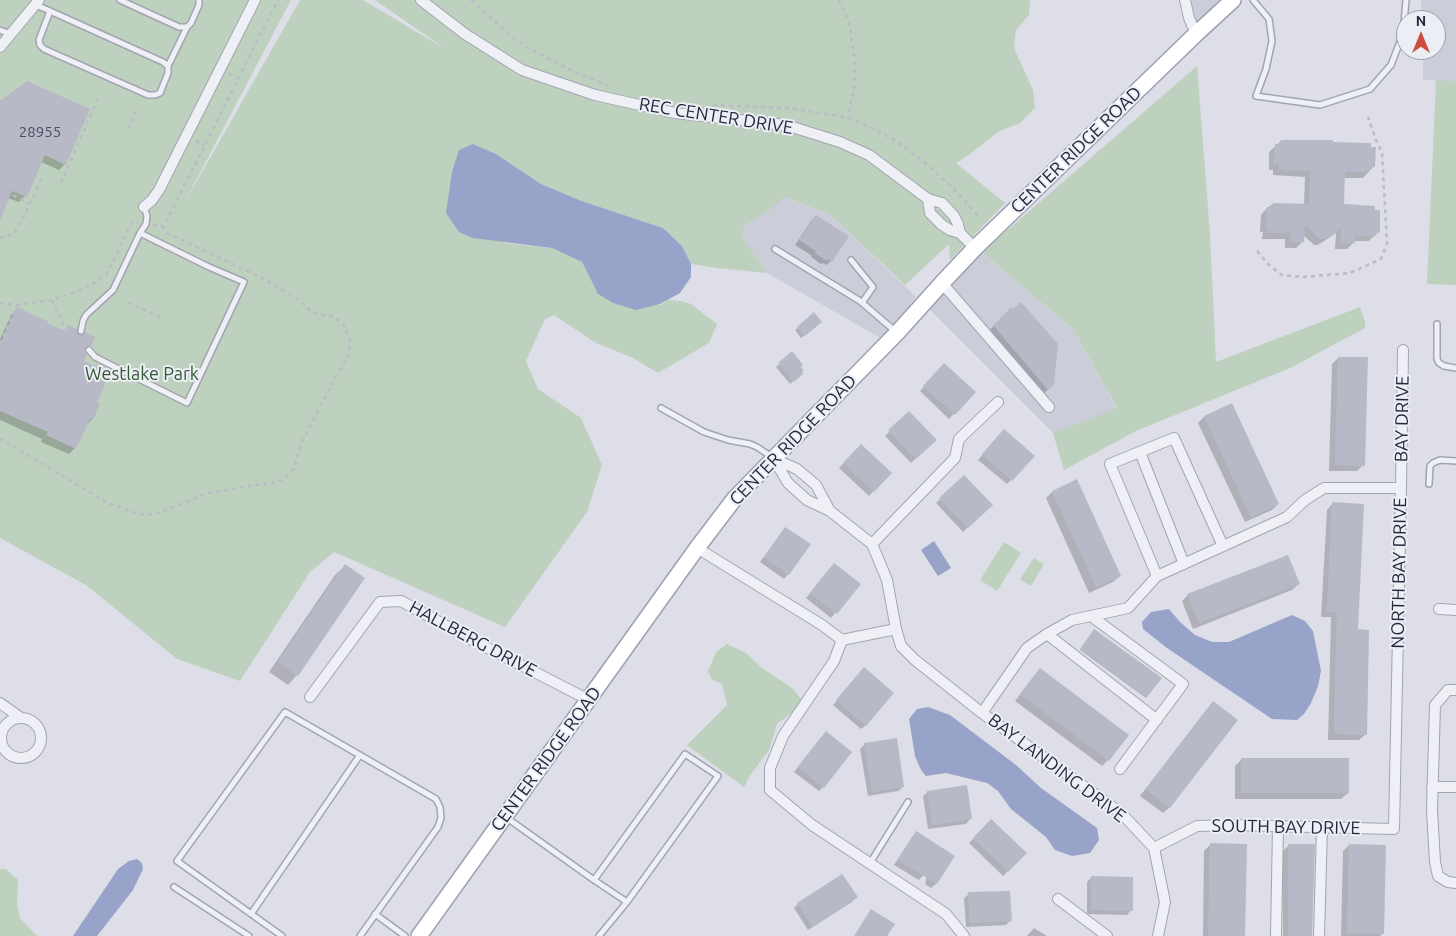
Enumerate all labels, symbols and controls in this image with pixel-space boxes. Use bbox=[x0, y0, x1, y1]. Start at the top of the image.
north arrow bbox=[1396, 10, 1446, 60]
text: N bbox=[1416, 13, 1426, 29]
street label: CENTER RIDGE ROAD bbox=[1006, 82, 1146, 218]
street label: REC CENTER DRIVE bbox=[637, 93, 795, 139]
house number: 28955 bbox=[19, 123, 61, 141]
park label: Westlake Park bbox=[85, 363, 199, 385]
street label: CENTER RIDGE ROAD bbox=[725, 370, 861, 510]
street label: BAY DRIVE bbox=[1390, 376, 1414, 462]
street label: NORTH BAY DRIVE bbox=[1387, 497, 1411, 649]
street label: HALLBERG DRIVE bbox=[406, 596, 540, 682]
street label: CENTER RIDGE ROAD bbox=[486, 682, 606, 836]
street label: BAY LANDING DRIVE bbox=[984, 709, 1130, 827]
street label: SOUTH BAY DRIVE bbox=[1211, 815, 1361, 839]

